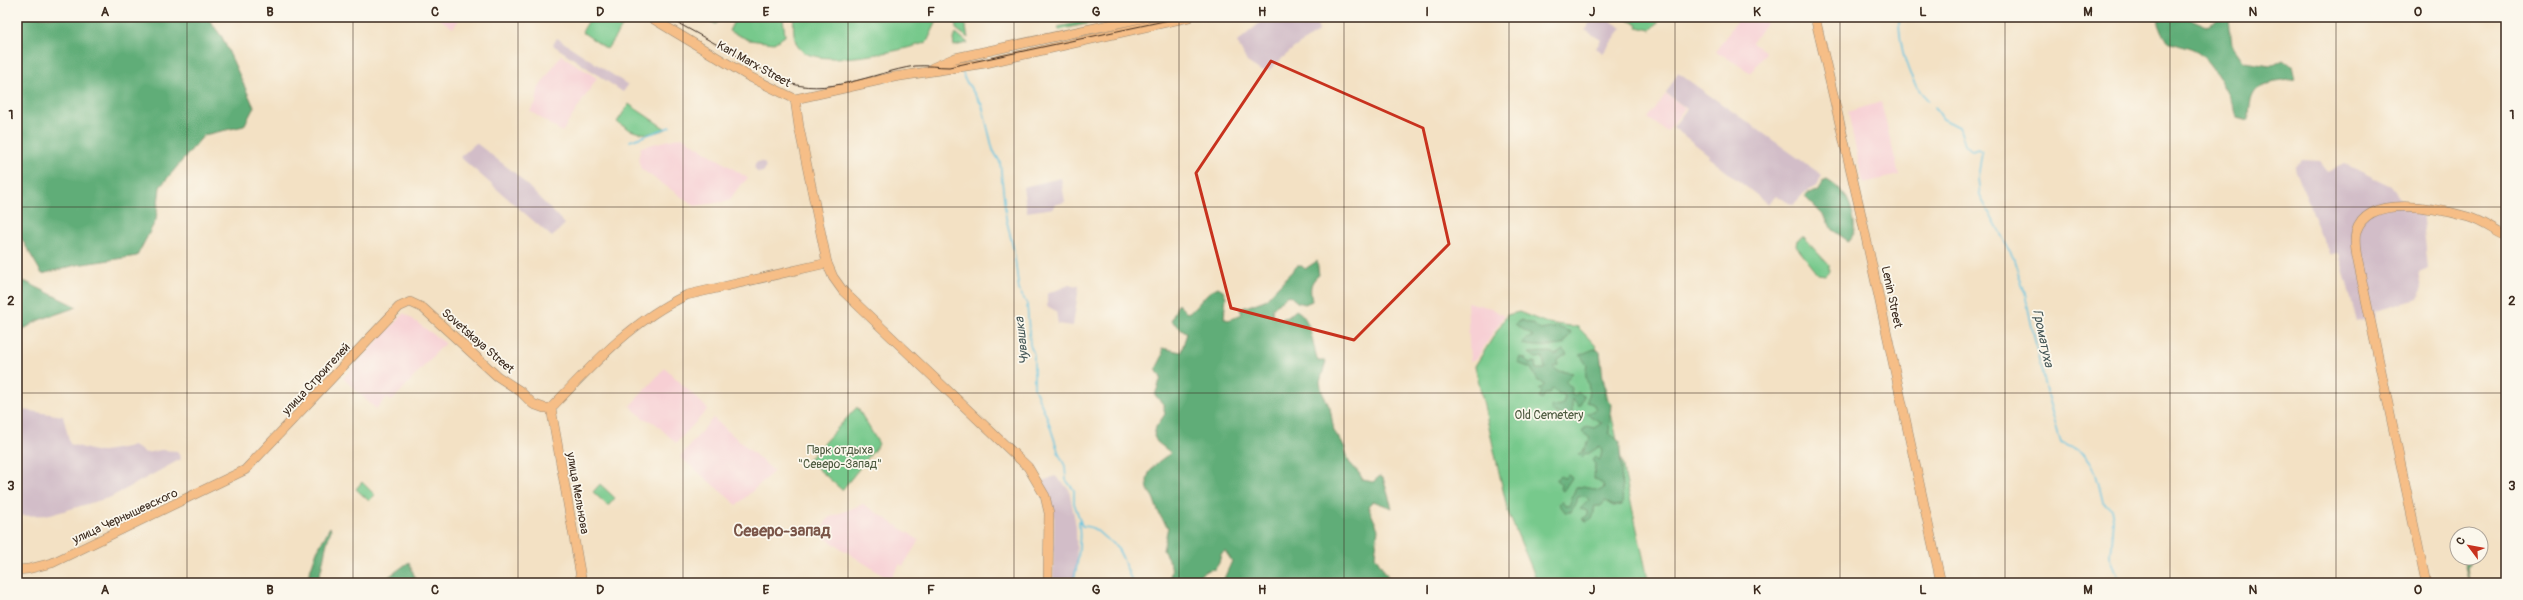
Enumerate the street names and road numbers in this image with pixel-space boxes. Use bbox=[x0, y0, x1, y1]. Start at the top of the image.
street label: Karl Marx Street bbox=[714, 38, 793, 91]
street label: Lenin Street bbox=[1878, 265, 1905, 330]
street label: Sovetskaya Street bbox=[438, 306, 517, 377]
street label: улица Строителей bbox=[278, 340, 354, 419]
street label: улица Мельнова bbox=[563, 450, 592, 536]
street label: улица Чернышевского bbox=[69, 485, 181, 548]

